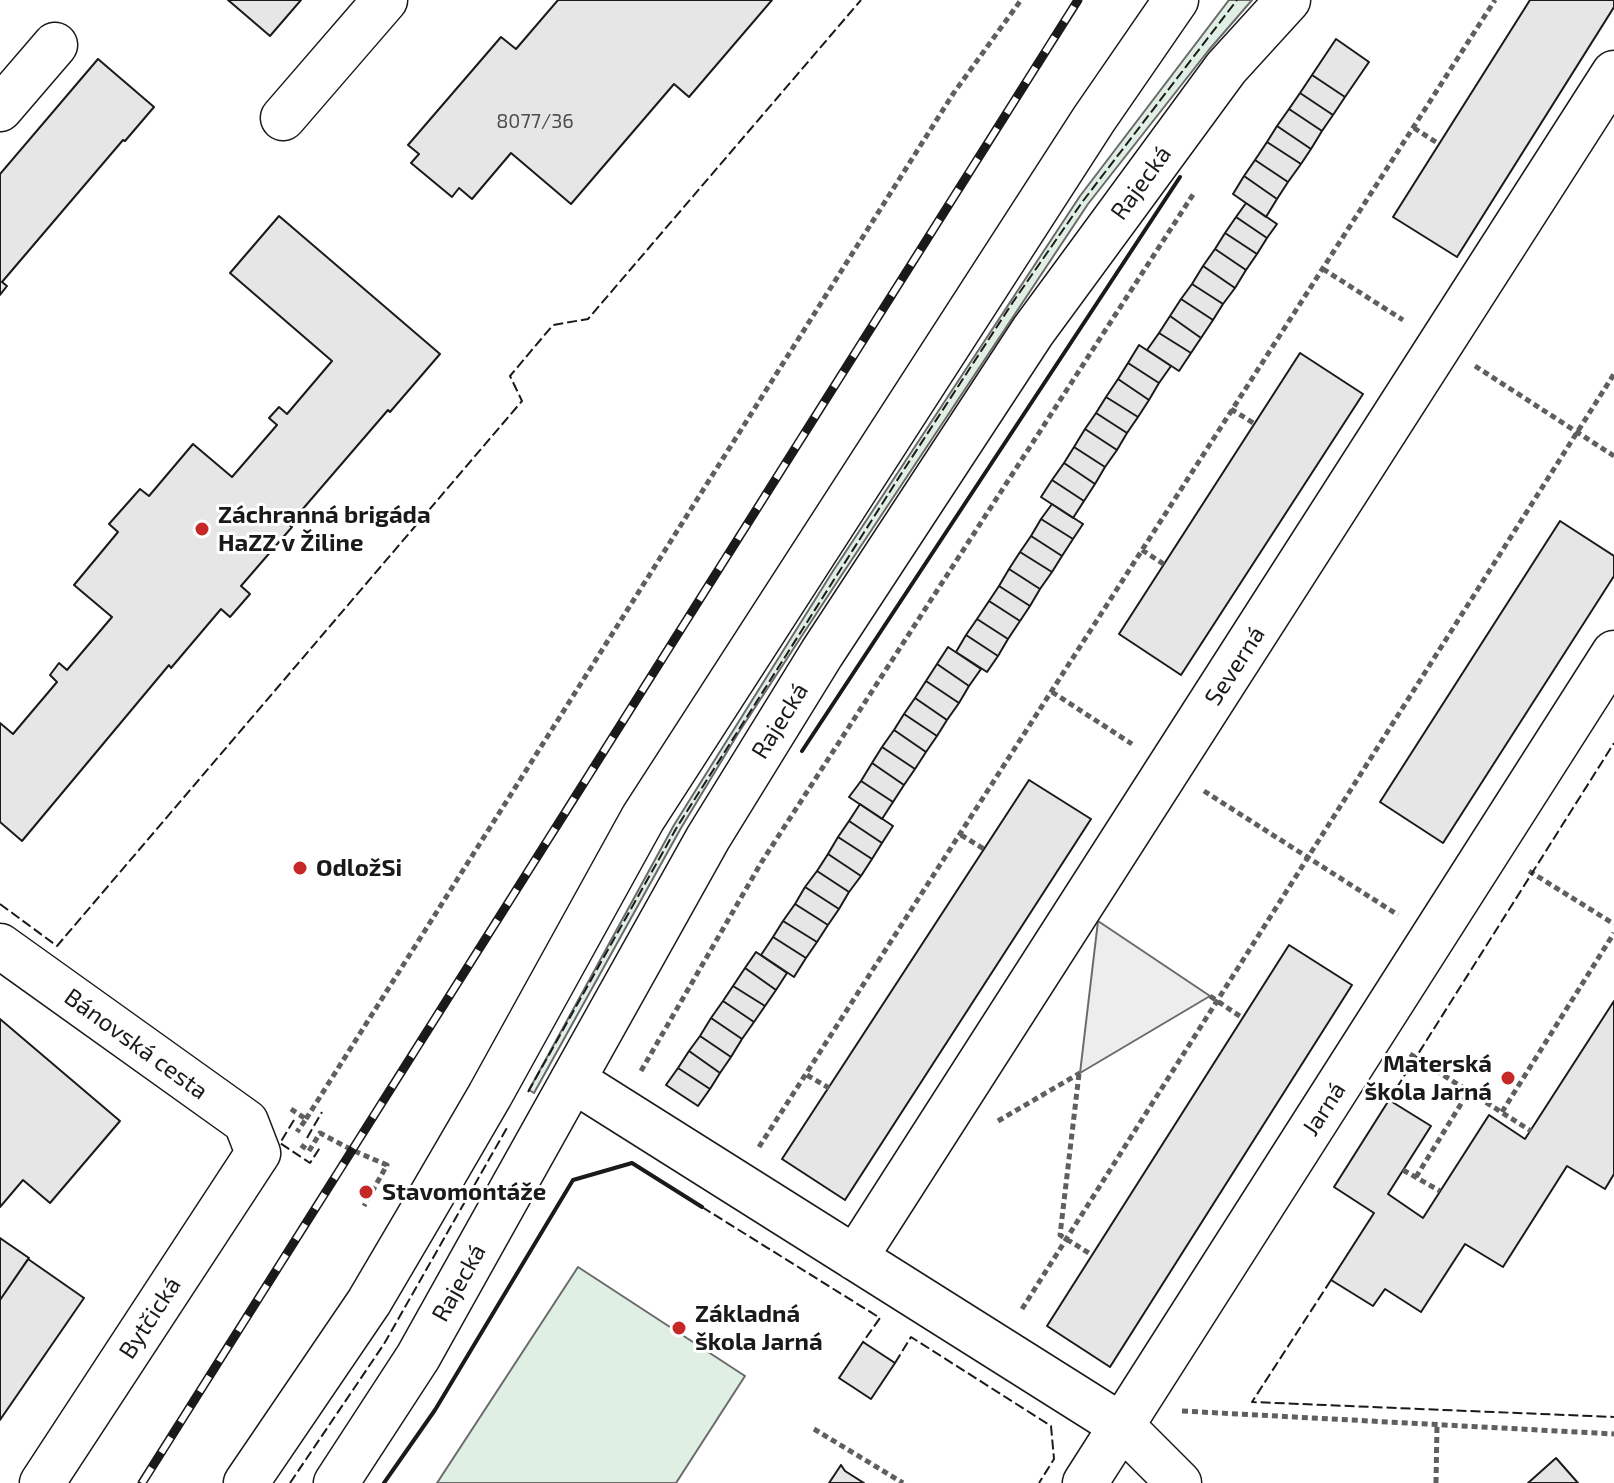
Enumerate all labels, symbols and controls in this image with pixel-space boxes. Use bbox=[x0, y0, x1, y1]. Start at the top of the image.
house number: 8077/36 bbox=[496, 109, 574, 133]
street label: Rajecká bbox=[1105, 141, 1177, 225]
place label: Záchranná brigáda HaZZ v Žiline bbox=[218, 501, 431, 557]
marker: Záchranná brigáda HaZZ v Žiline bbox=[193, 520, 211, 538]
street label: Severná bbox=[1199, 621, 1271, 711]
street label: Rajecká bbox=[746, 678, 814, 764]
place label: OdložSi bbox=[316, 854, 402, 882]
marker: OdložSi bbox=[291, 859, 309, 877]
street label: Bánovská cesta bbox=[59, 982, 213, 1106]
place label: Materská škola Jarná bbox=[1364, 1050, 1492, 1106]
marker: Materská škola Jarná bbox=[1499, 1069, 1517, 1087]
street label: Jarná bbox=[1296, 1077, 1352, 1141]
place label: Stavomontáže bbox=[382, 1178, 546, 1206]
marker: Stavomontáže bbox=[357, 1183, 375, 1201]
street label: Rajecká bbox=[426, 1239, 492, 1327]
street label: Bytčická bbox=[113, 1272, 187, 1364]
place label: Základná škola Jarná bbox=[695, 1300, 823, 1356]
marker: Základná škola Jarná bbox=[670, 1319, 688, 1337]

